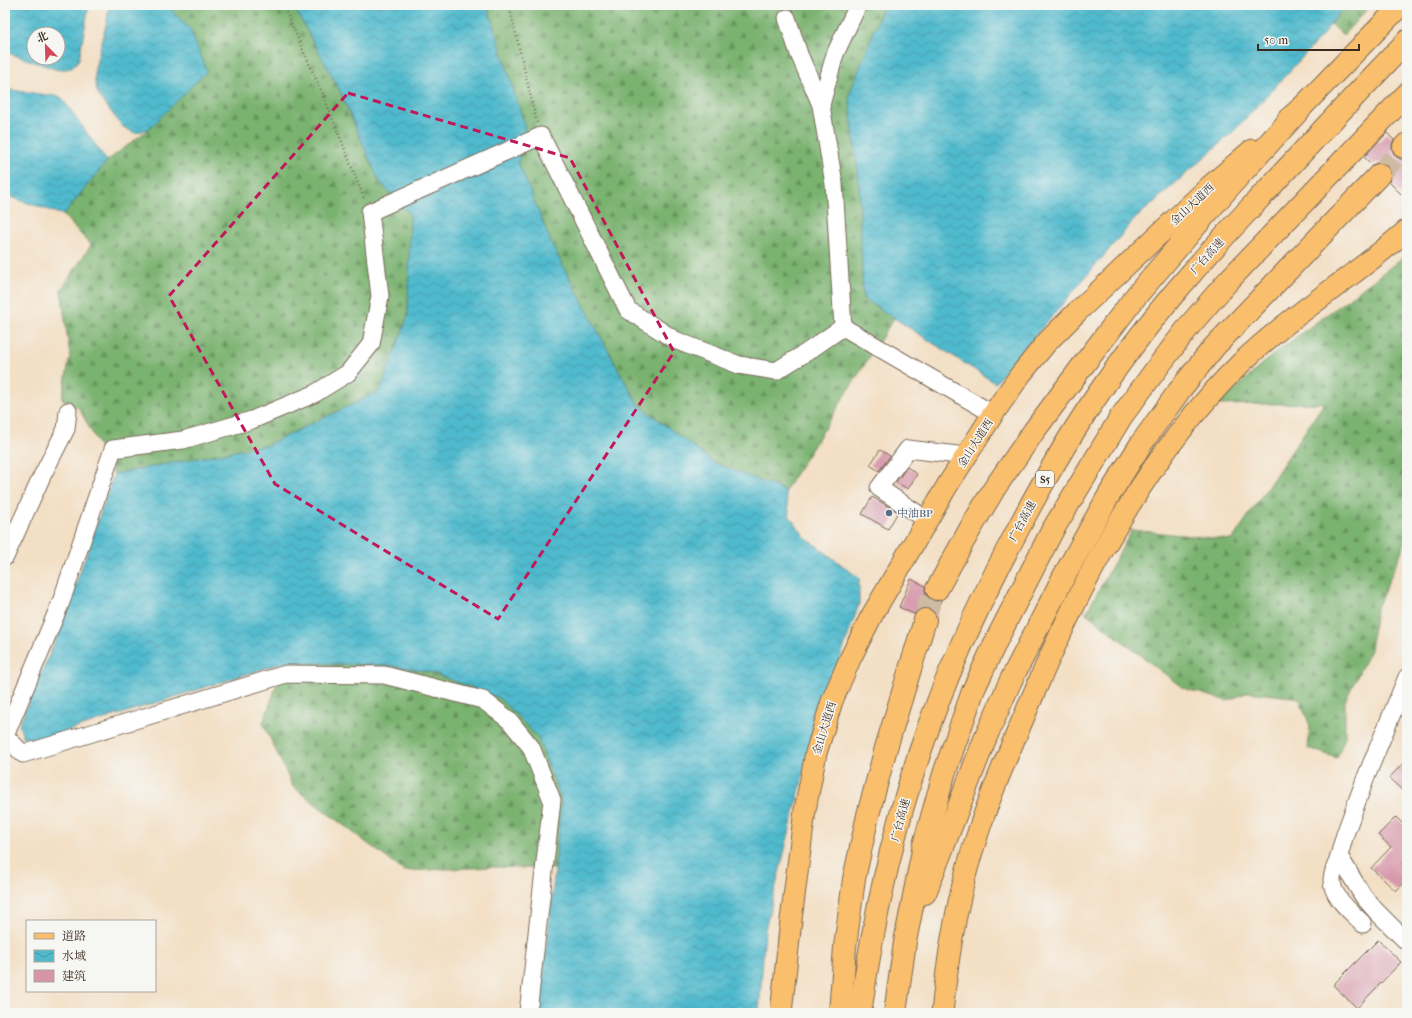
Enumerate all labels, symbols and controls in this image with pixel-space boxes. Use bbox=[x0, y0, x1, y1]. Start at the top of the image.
north arrow bbox=[26, 26, 66, 66]
scale bar bbox=[1258, 26, 1359, 52]
text: 北 bbox=[35, 29, 50, 45]
text: 50 m bbox=[1264, 33, 1288, 47]
street label: 金山大道西 bbox=[1168, 181, 1217, 228]
street label: 广台高速 bbox=[1188, 236, 1227, 277]
street label: 金山大道西 bbox=[955, 417, 996, 470]
road number: S5 bbox=[1036, 471, 1054, 487]
street label: 广台高速 bbox=[1006, 499, 1039, 544]
place label: 中油BP bbox=[897, 507, 933, 520]
marker: 中油BP bbox=[884, 508, 894, 518]
street label: 金山大道西 bbox=[810, 700, 839, 756]
street label: 广台高速 bbox=[889, 797, 912, 843]
legend bbox=[26, 920, 156, 992]
text: 道路 bbox=[62, 929, 86, 943]
text: 水域 bbox=[62, 949, 86, 963]
text: 建筑 bbox=[62, 969, 86, 983]

